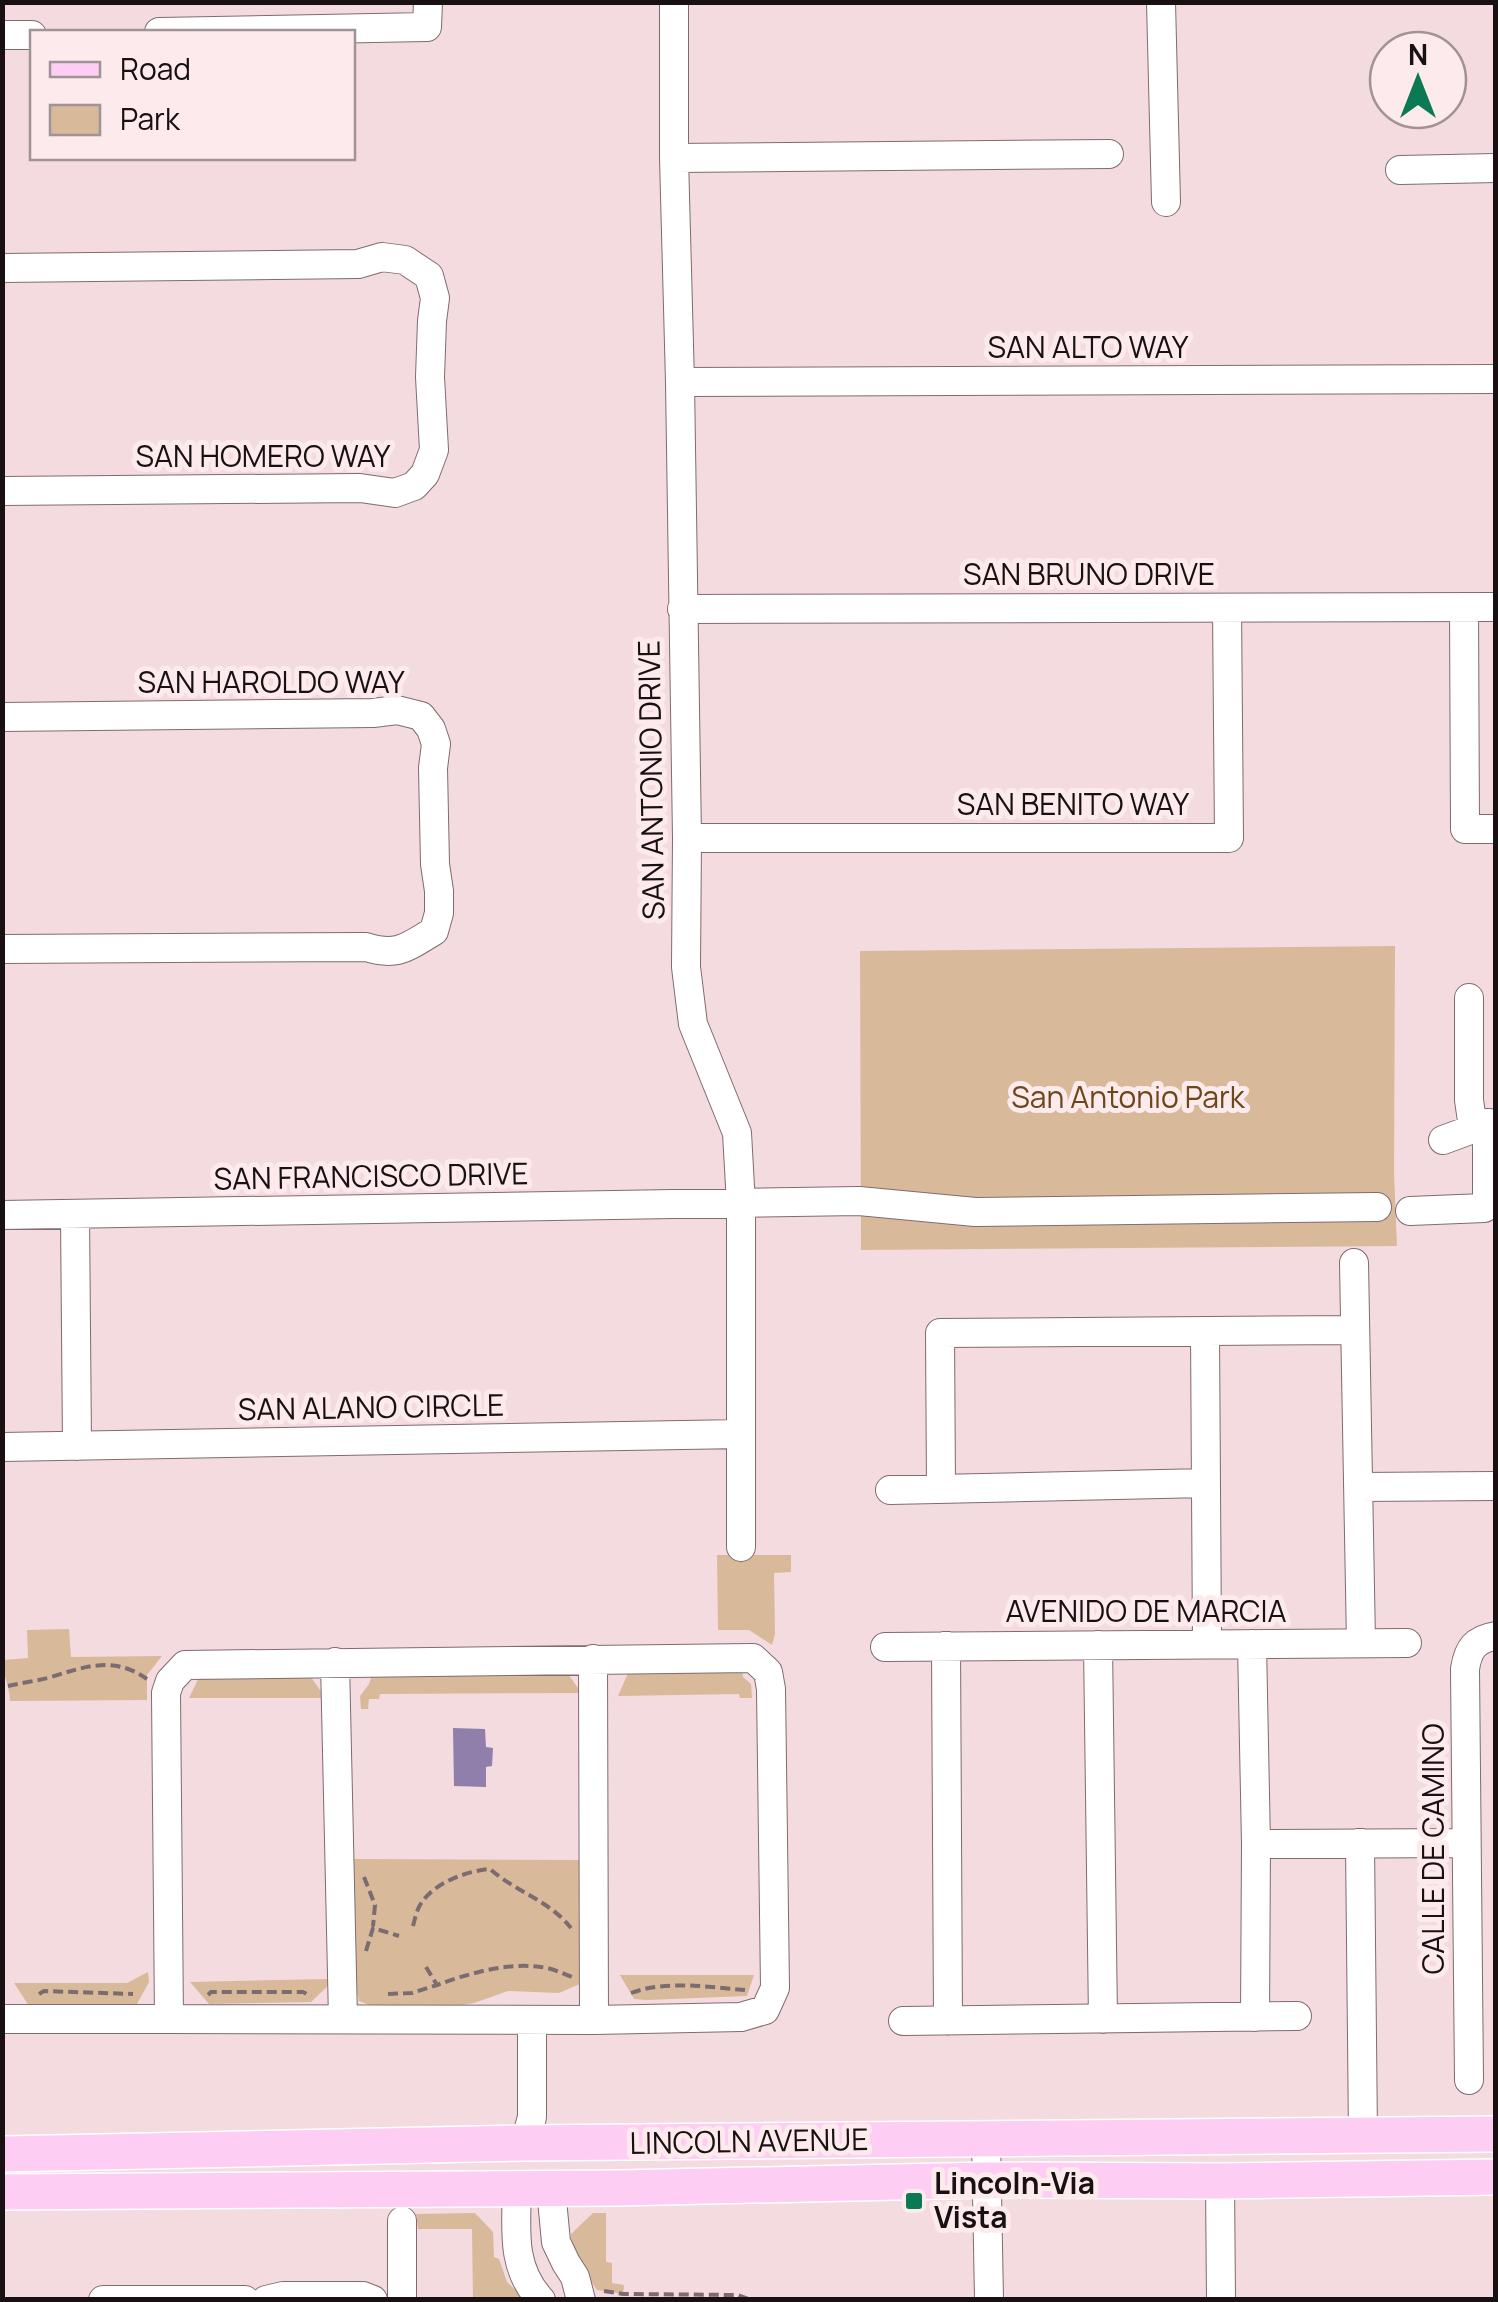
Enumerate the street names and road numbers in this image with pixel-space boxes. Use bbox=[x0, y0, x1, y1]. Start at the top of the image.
street label: SAN ALTO WAY bbox=[988, 326, 1189, 367]
street label: SAN HOMERO WAY bbox=[135, 435, 391, 476]
street label: SAN BRUNO DRIVE bbox=[963, 553, 1215, 594]
street label: SAN ANTONIO DRIVE bbox=[628, 640, 673, 920]
street label: SAN HAROLDO WAY bbox=[137, 661, 405, 702]
street label: SAN BENITO WAY bbox=[957, 783, 1190, 824]
street label: SAN FRANCISCO DRIVE bbox=[213, 1152, 529, 1199]
street label: SAN ALANO CIRCLE bbox=[237, 1384, 505, 1429]
street label: AVENIDO DE MARCIA bbox=[1005, 1590, 1287, 1631]
street label: CALLE DE CAMINO bbox=[1412, 1723, 1453, 1975]
street label: LINCOLN AVENUE bbox=[629, 2118, 869, 2163]

